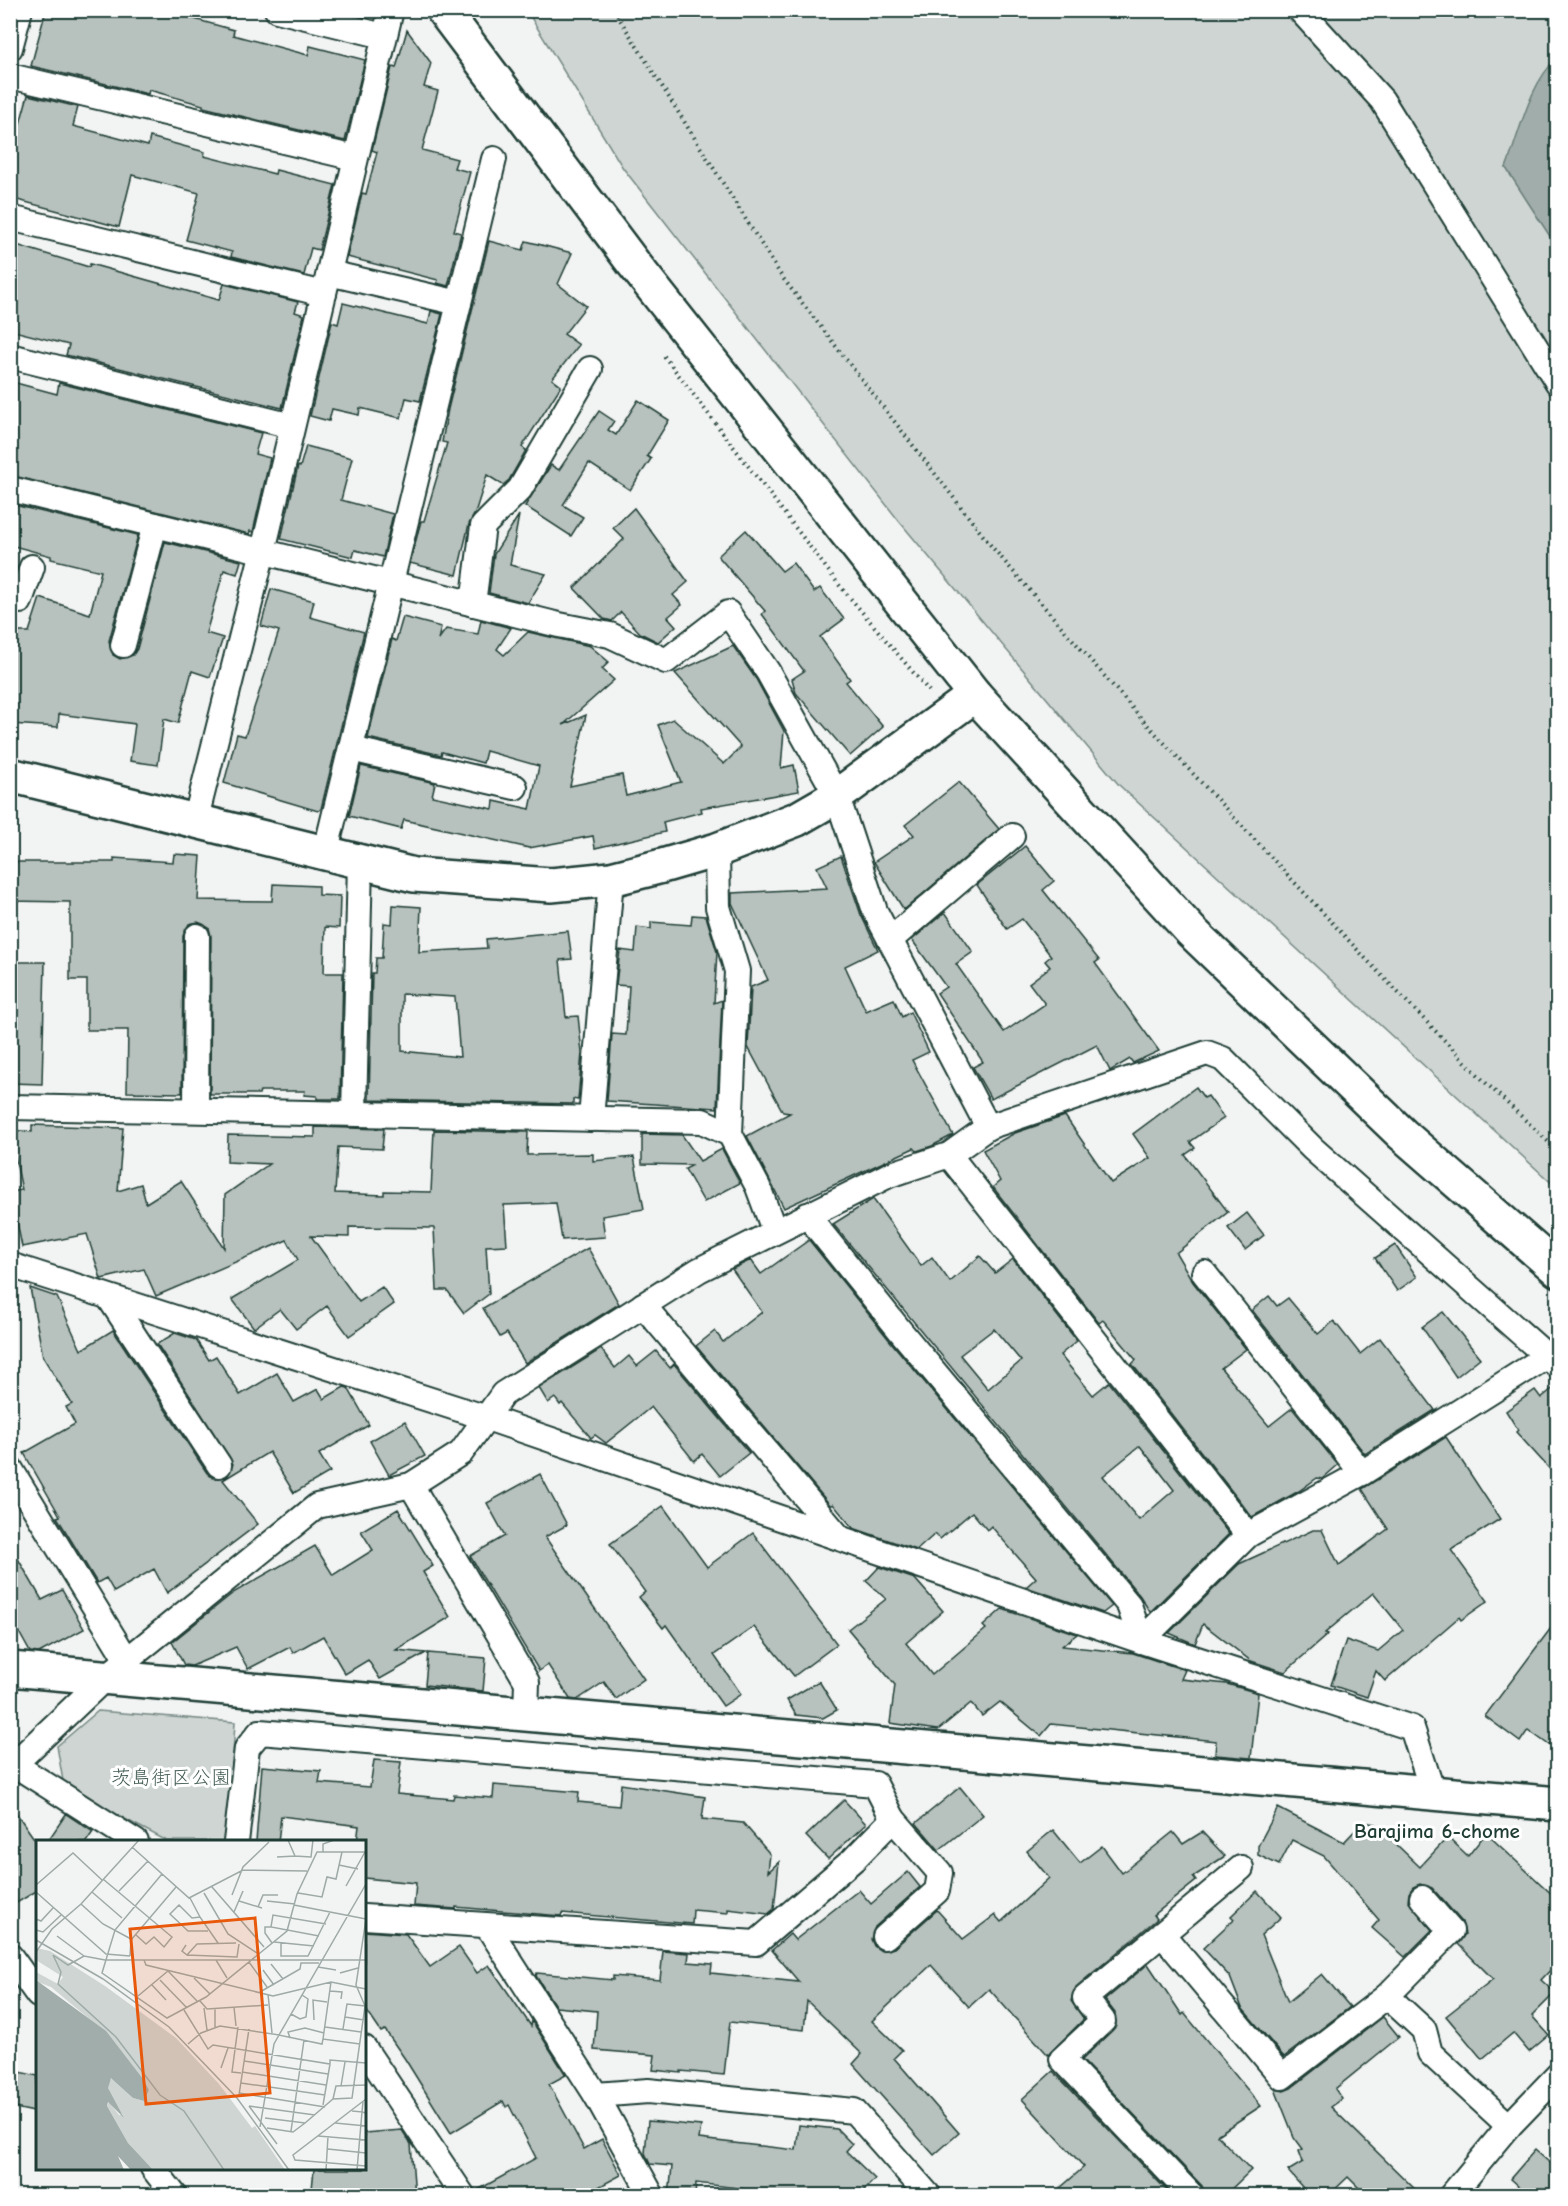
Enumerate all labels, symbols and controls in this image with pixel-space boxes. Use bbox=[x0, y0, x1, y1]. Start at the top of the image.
park label: 茨島街区公園 bbox=[111, 1766, 231, 1789]
district label: Barajima 6-chome bbox=[1354, 1819, 1520, 1843]
inset map bbox=[36, 1840, 366, 2170]

